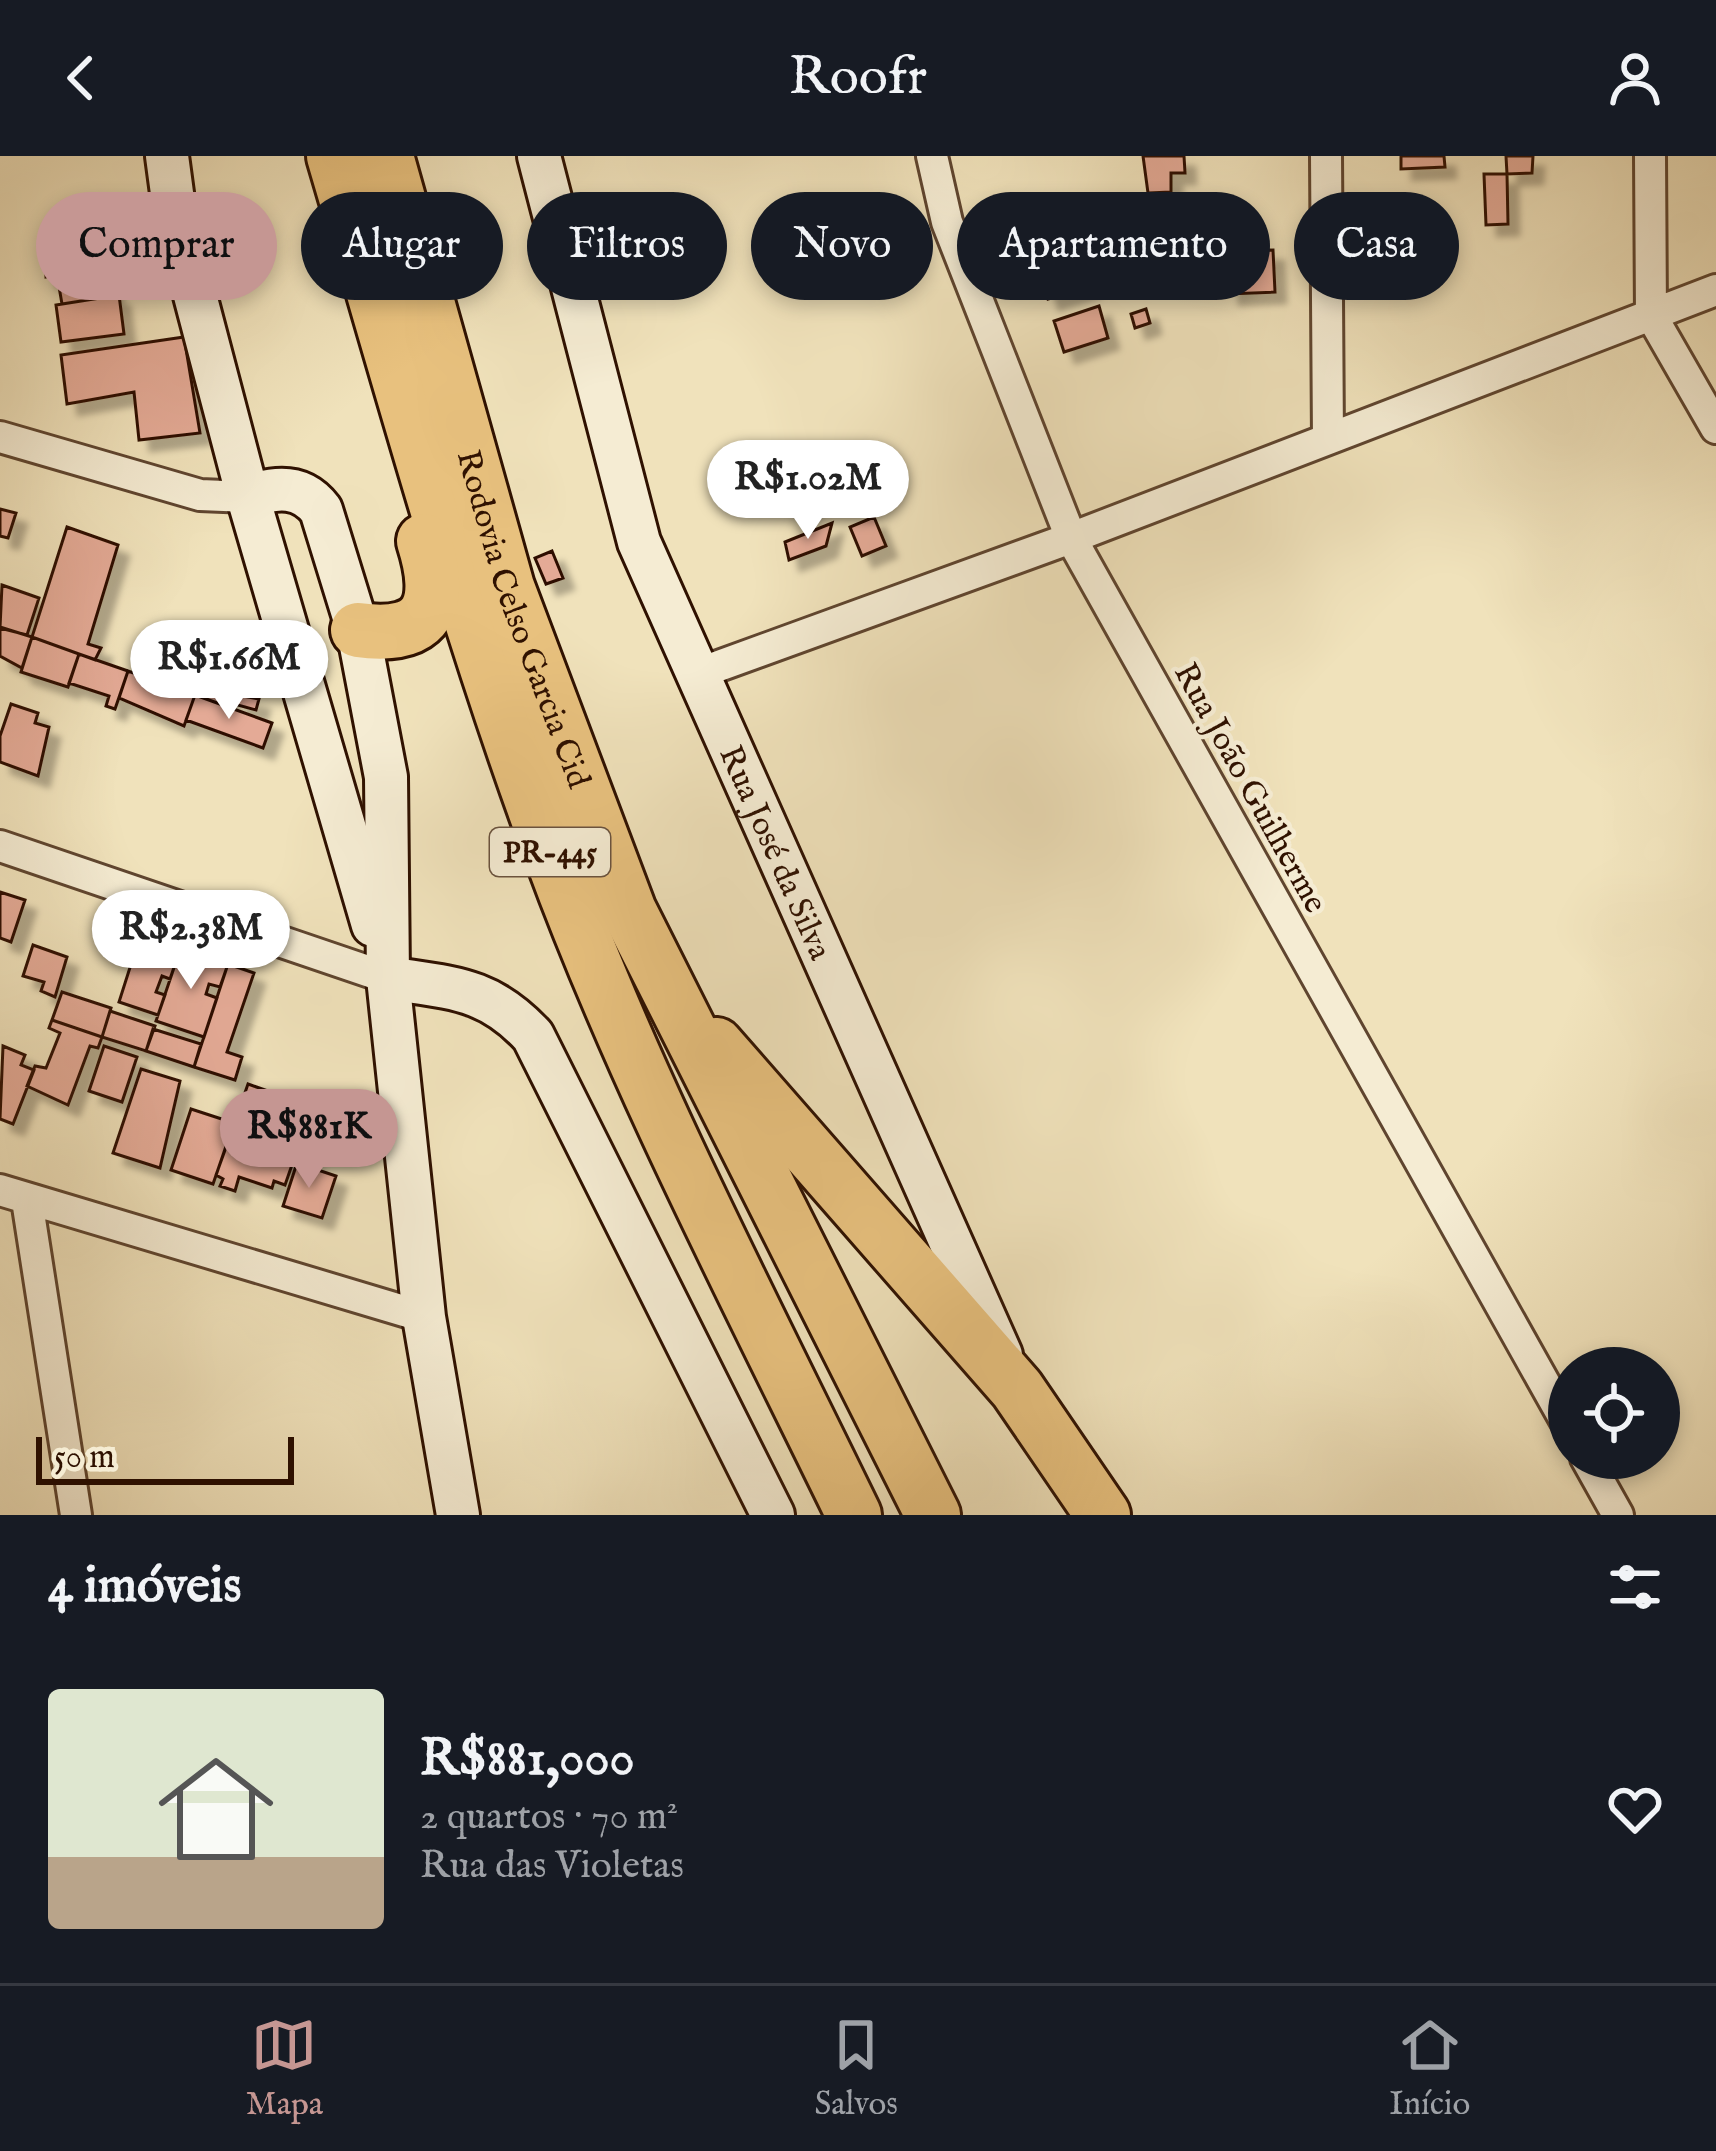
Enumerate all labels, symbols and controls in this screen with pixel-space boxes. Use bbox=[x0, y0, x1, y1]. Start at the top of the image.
text: Roofr bbox=[789, 44, 927, 113]
icon: back bbox=[48, 45, 114, 111]
icon: person bbox=[1602, 45, 1668, 111]
chip: Comprar bbox=[36, 192, 277, 300]
chip: Alugar bbox=[301, 192, 503, 300]
chip: Filtros bbox=[527, 192, 727, 300]
chip: Novo bbox=[751, 192, 933, 300]
chip: Apartamento bbox=[957, 192, 1270, 300]
chip: Casa bbox=[1294, 192, 1459, 300]
pin: R$1.02M bbox=[697, 440, 919, 542]
street label: Rodovia Celso Garcia Cid bbox=[446, 446, 599, 795]
text: R$1.02M bbox=[734, 454, 882, 503]
pin: R$1.66M bbox=[118, 620, 340, 722]
text: R$1.66M bbox=[157, 634, 301, 683]
street label: Rua João Guilherme bbox=[1163, 656, 1336, 921]
street label: Rua José da Silva bbox=[708, 739, 841, 967]
road number: PR-445 bbox=[490, 828, 610, 876]
pin: R$2.38M bbox=[80, 890, 302, 992]
text: R$2.38M bbox=[119, 904, 263, 953]
pin: R$881K bbox=[211, 1089, 407, 1191]
text: R$881K bbox=[247, 1103, 371, 1152]
map controls bbox=[1548, 1347, 1680, 1479]
button: locate bbox=[1548, 1347, 1680, 1479]
scale bar bbox=[36, 1431, 294, 1484]
text: 50 m bbox=[54, 1437, 115, 1479]
icon: filters bbox=[1602, 1554, 1668, 1620]
text: 4 imóveis bbox=[48, 1555, 241, 1620]
text: R$881,000 bbox=[420, 1728, 635, 1793]
icon: home bbox=[144, 1737, 288, 1881]
icon: heart bbox=[1602, 1776, 1668, 1842]
text: 2 quartos · 70 m² bbox=[420, 1793, 678, 1842]
text: Rua das Violetas bbox=[420, 1842, 684, 1891]
tab: Mapa bbox=[246, 2012, 323, 2126]
tab: Salvos bbox=[814, 2012, 898, 2126]
tab: Início bbox=[1389, 2012, 1470, 2126]

